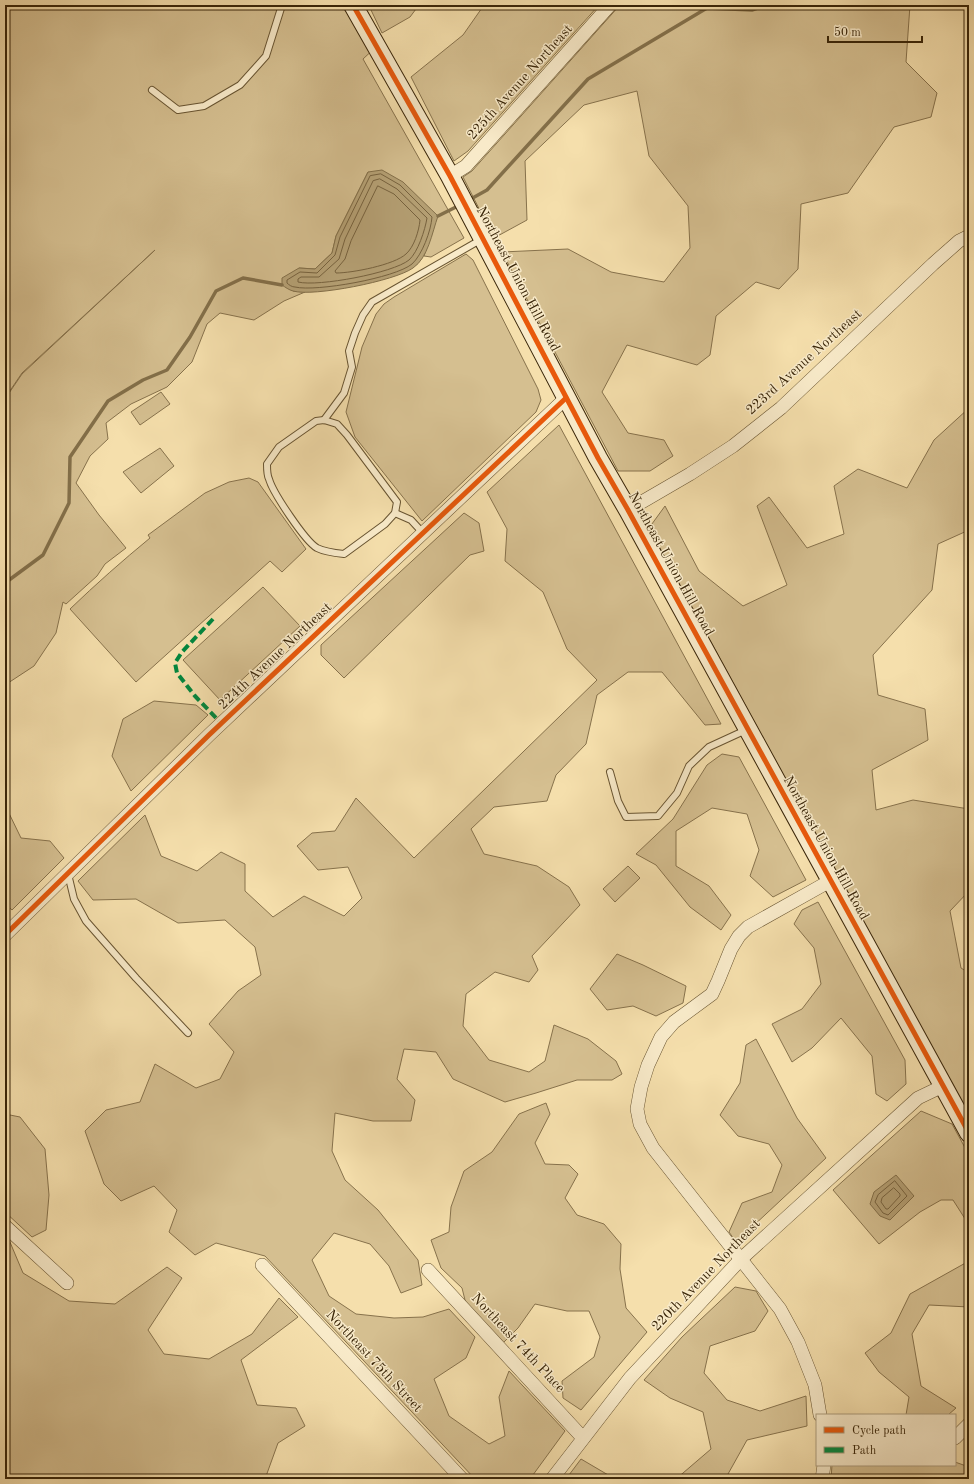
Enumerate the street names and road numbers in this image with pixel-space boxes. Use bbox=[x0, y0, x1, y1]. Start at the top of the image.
street label: 225th Avenue Northeast bbox=[465, 22, 575, 142]
street label: Northeast Union Hill Road bbox=[474, 204, 562, 354]
street label: 223rd Avenue Northeast bbox=[744, 307, 864, 417]
street label: Northeast Union Hill Road bbox=[626, 490, 716, 638]
street label: 224th Avenue Northeast bbox=[216, 600, 335, 712]
street label: Northeast Union Hill Road bbox=[781, 774, 871, 922]
street label: 220th Avenue Northeast bbox=[649, 1216, 763, 1334]
street label: Northeast 74th Place bbox=[469, 1291, 567, 1395]
street label: Northeast 75th Street bbox=[323, 1307, 425, 1415]

